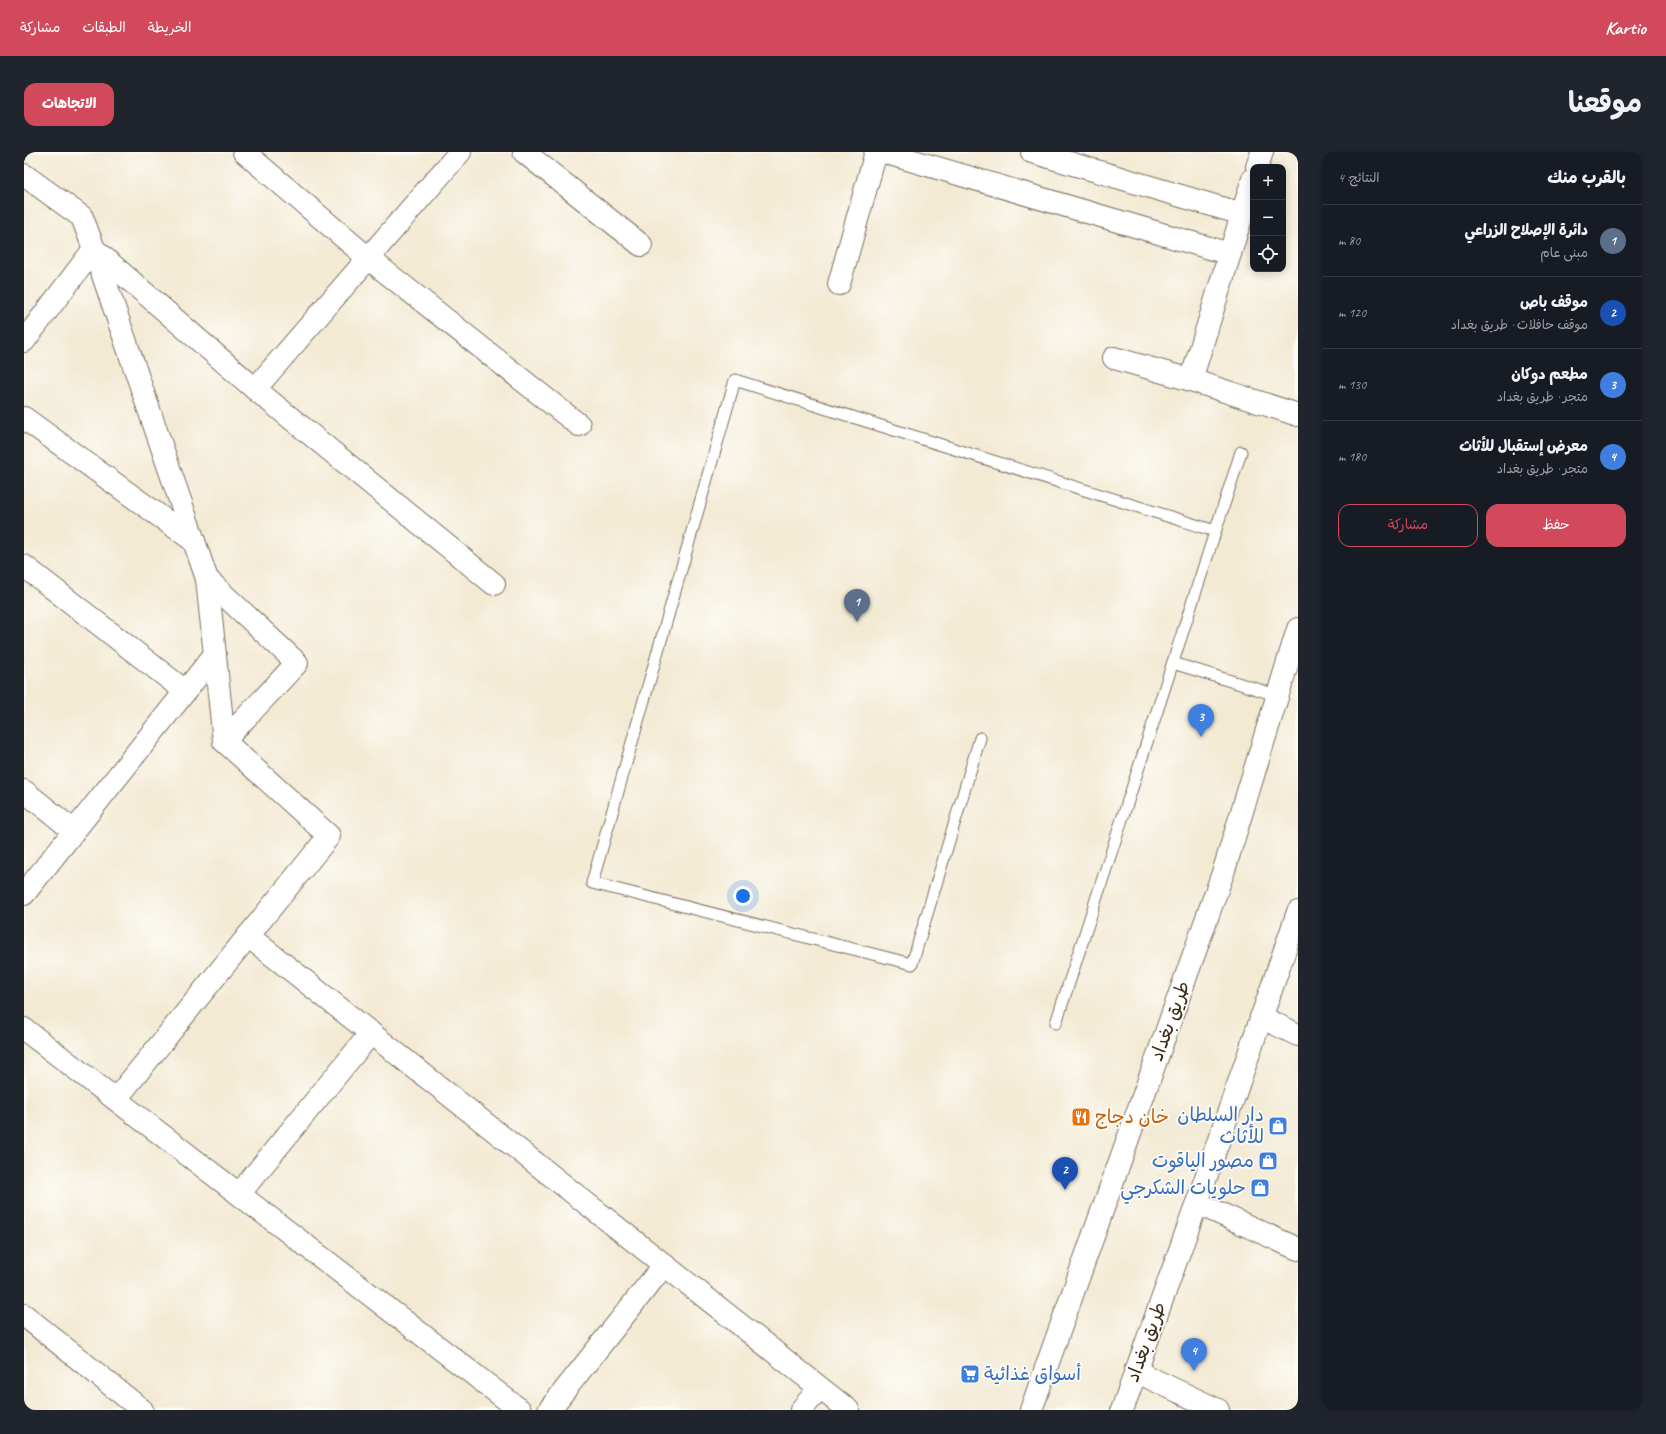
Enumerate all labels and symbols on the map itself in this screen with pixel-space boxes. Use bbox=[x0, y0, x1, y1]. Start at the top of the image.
pin: 1 bbox=[844, 589, 870, 622]
pin: 3 bbox=[1188, 704, 1214, 737]
your location bbox=[733, 886, 753, 906]
street label: طريق بغداد bbox=[1144, 978, 1196, 1064]
place label: دار السلطان للأثاث bbox=[1177, 1103, 1264, 1149]
place label: خان دجاج bbox=[1095, 1105, 1169, 1129]
restaurant icon: خان دجاج bbox=[1070, 1106, 1092, 1128]
shop icon: دار السلطان للأثاث bbox=[1267, 1115, 1289, 1137]
place label: مصور الياقوت bbox=[1152, 1149, 1254, 1173]
shop icon: مصور الياقوت bbox=[1257, 1150, 1279, 1172]
pin: 2 bbox=[1052, 1157, 1078, 1190]
place label: حلويات الشكرجي bbox=[1120, 1176, 1246, 1204]
shop icon: حلويات الشكرجي bbox=[1249, 1177, 1271, 1199]
street label: طريق بغداد bbox=[1120, 1299, 1172, 1385]
pin: 4 bbox=[1181, 1338, 1207, 1371]
place label: أسواق غذائية bbox=[984, 1362, 1081, 1386]
supermarket icon: أسواق غذائية bbox=[959, 1363, 981, 1385]

